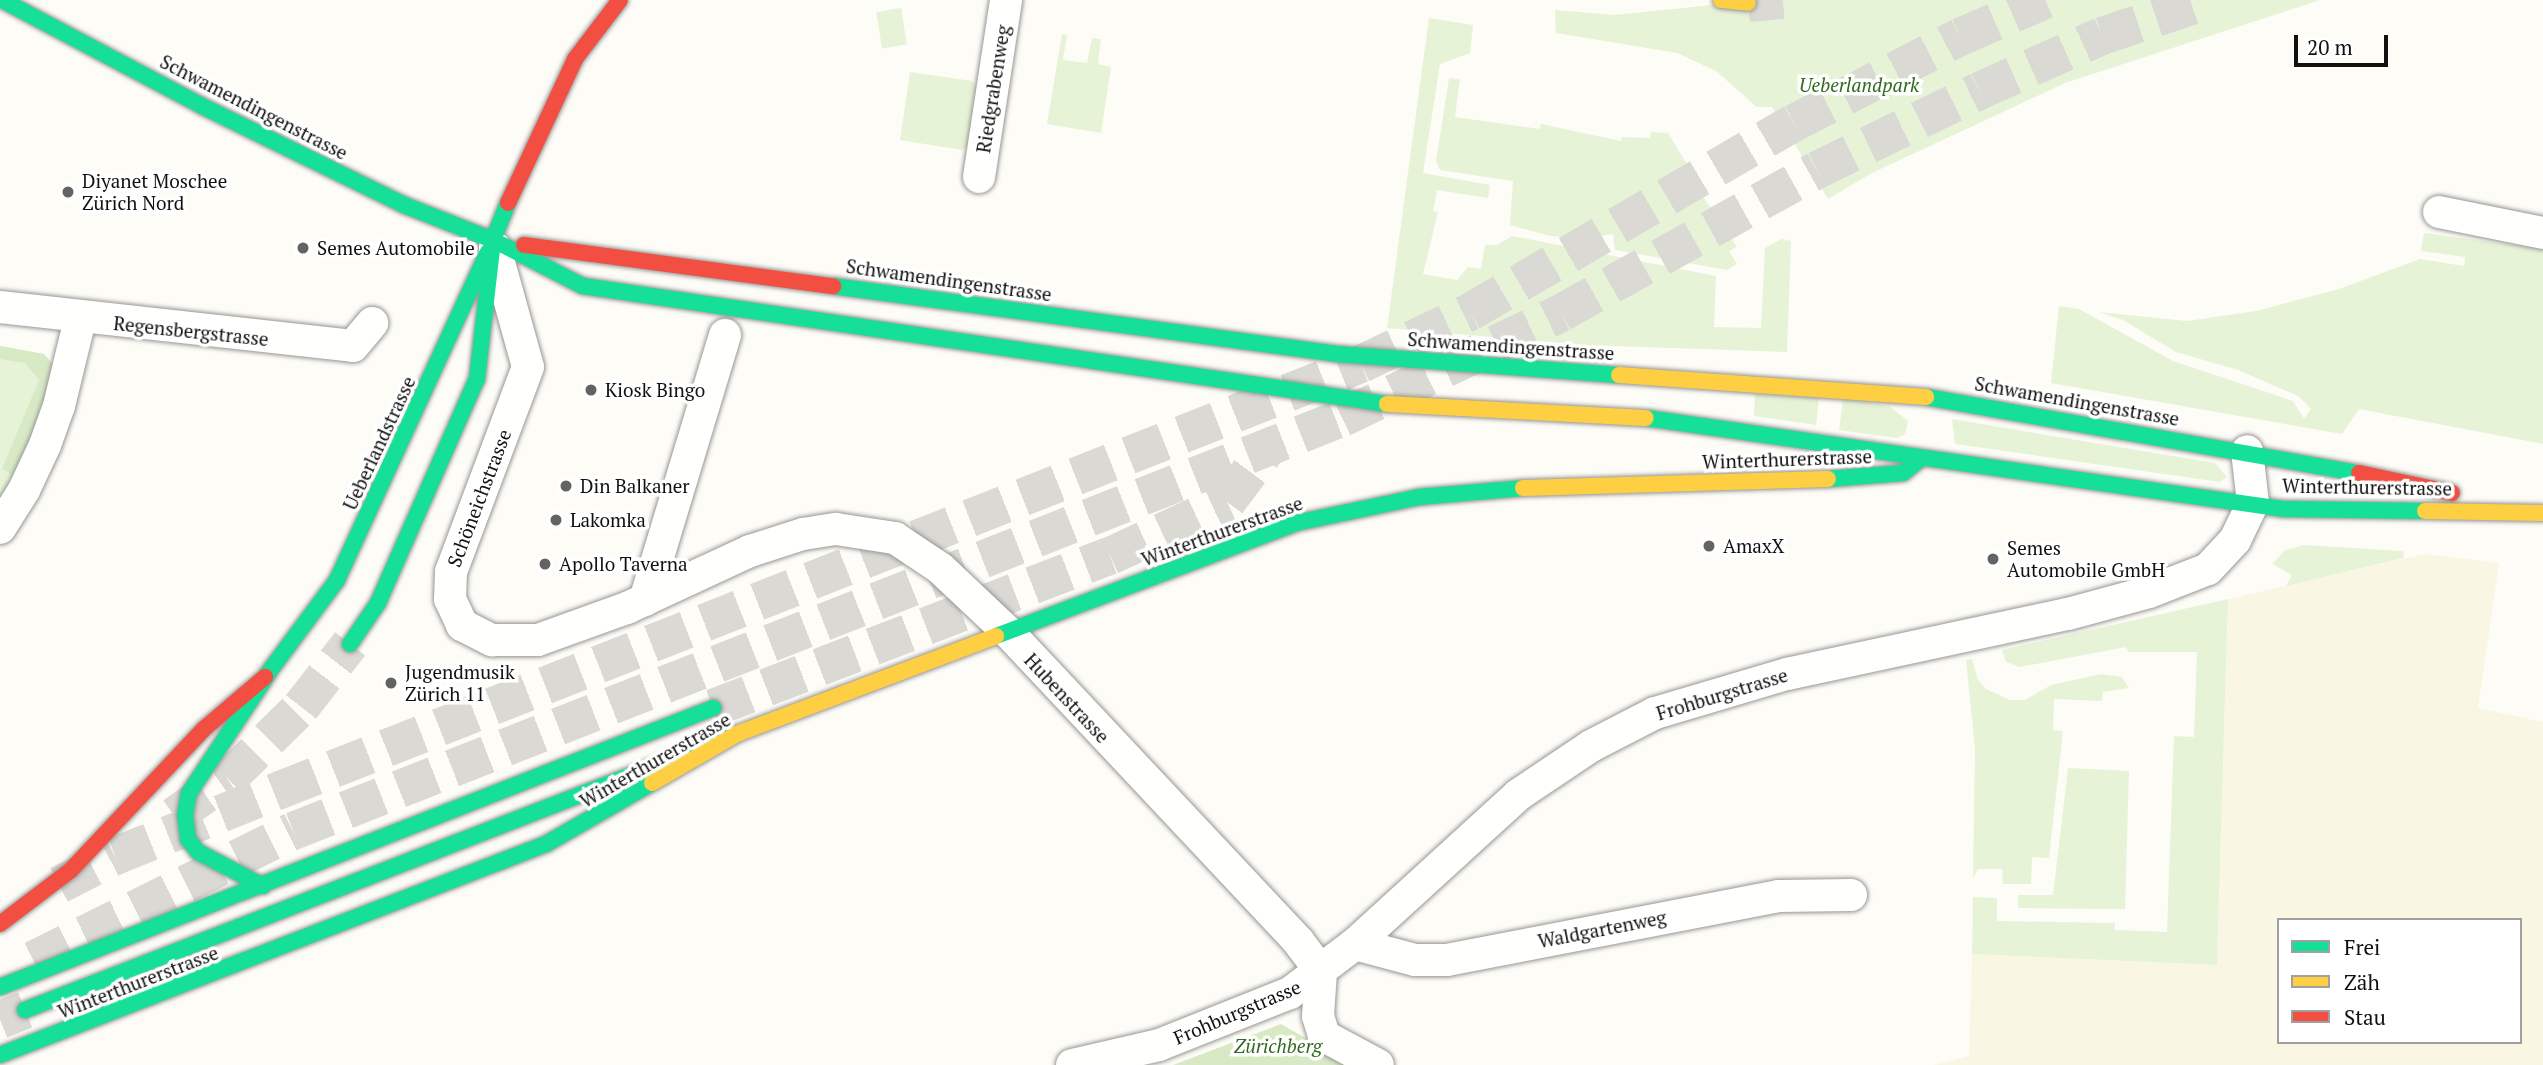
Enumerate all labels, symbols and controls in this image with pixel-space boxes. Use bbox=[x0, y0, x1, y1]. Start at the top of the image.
scale bar bbox=[2298, 21, 2392, 65]
street label: Riedgrabenweg bbox=[972, 23, 1014, 155]
text: 20 m bbox=[2307, 33, 2353, 61]
street label: Schwamendingenstrasse bbox=[156, 50, 352, 164]
park label: Ueberlandpark bbox=[1799, 74, 1919, 96]
place label: Diyanet Moschee Zürich Nord bbox=[82, 170, 227, 214]
marker: Diyanet Moschee Zürich Nord bbox=[60, 184, 76, 200]
place label: Semes Automobile bbox=[317, 237, 475, 259]
marker: Semes Automobile bbox=[295, 240, 311, 256]
street label: Schwamendingenstrasse bbox=[845, 254, 1053, 306]
street label: Regensbergstrasse bbox=[112, 312, 270, 350]
street label: Schwamendingenstrasse bbox=[1407, 327, 1615, 365]
street label: Schwamendingenstrasse bbox=[1973, 372, 2181, 430]
street label: Ueberlandstrasse bbox=[338, 373, 420, 513]
place label: Kiosk Bingo bbox=[605, 379, 705, 401]
marker: Kiosk Bingo bbox=[583, 382, 599, 398]
street label: Schöneichstrasse bbox=[442, 426, 516, 570]
street label: Winterthurerstrasse bbox=[1702, 445, 1872, 473]
street label: Winterthurerstrasse bbox=[2282, 474, 2452, 500]
place label: Din Balkaner bbox=[580, 475, 690, 497]
marker: Din Balkaner bbox=[558, 478, 574, 494]
street label: Winterthurerstrasse bbox=[1138, 491, 1306, 571]
place label: Lakomka bbox=[570, 509, 646, 531]
marker: Lakomka bbox=[548, 512, 564, 528]
place label: AmaxX bbox=[1723, 535, 1785, 557]
place label: Semes Automobile GmbH bbox=[2007, 537, 2165, 581]
marker: AmaxX bbox=[1701, 538, 1717, 554]
marker: Semes Automobile GmbH bbox=[1985, 551, 2001, 567]
place label: Apollo Taverna bbox=[559, 553, 688, 575]
marker: Apollo Taverna bbox=[537, 556, 553, 572]
street label: Hubenstrasse bbox=[1020, 648, 1114, 748]
place label: Jugendmusik Zürich 11 bbox=[405, 661, 515, 705]
street label: Frohburgstrasse bbox=[1654, 663, 1790, 725]
marker: Jugendmusik Zürich 11 bbox=[383, 675, 399, 691]
street label: Winterthurerstrasse bbox=[576, 708, 734, 812]
street label: Waldgartenweg bbox=[1536, 905, 1668, 953]
legend bbox=[2277, 918, 2522, 1044]
text: Frei bbox=[2344, 933, 2380, 961]
street label: Winterthurerstrasse bbox=[55, 941, 221, 1023]
text: Zäh bbox=[2344, 968, 2380, 996]
street label: Frohburgstrasse bbox=[1170, 975, 1304, 1049]
text: Stau bbox=[2344, 1003, 2386, 1031]
park label: Zürichberg bbox=[1234, 1035, 1322, 1057]

